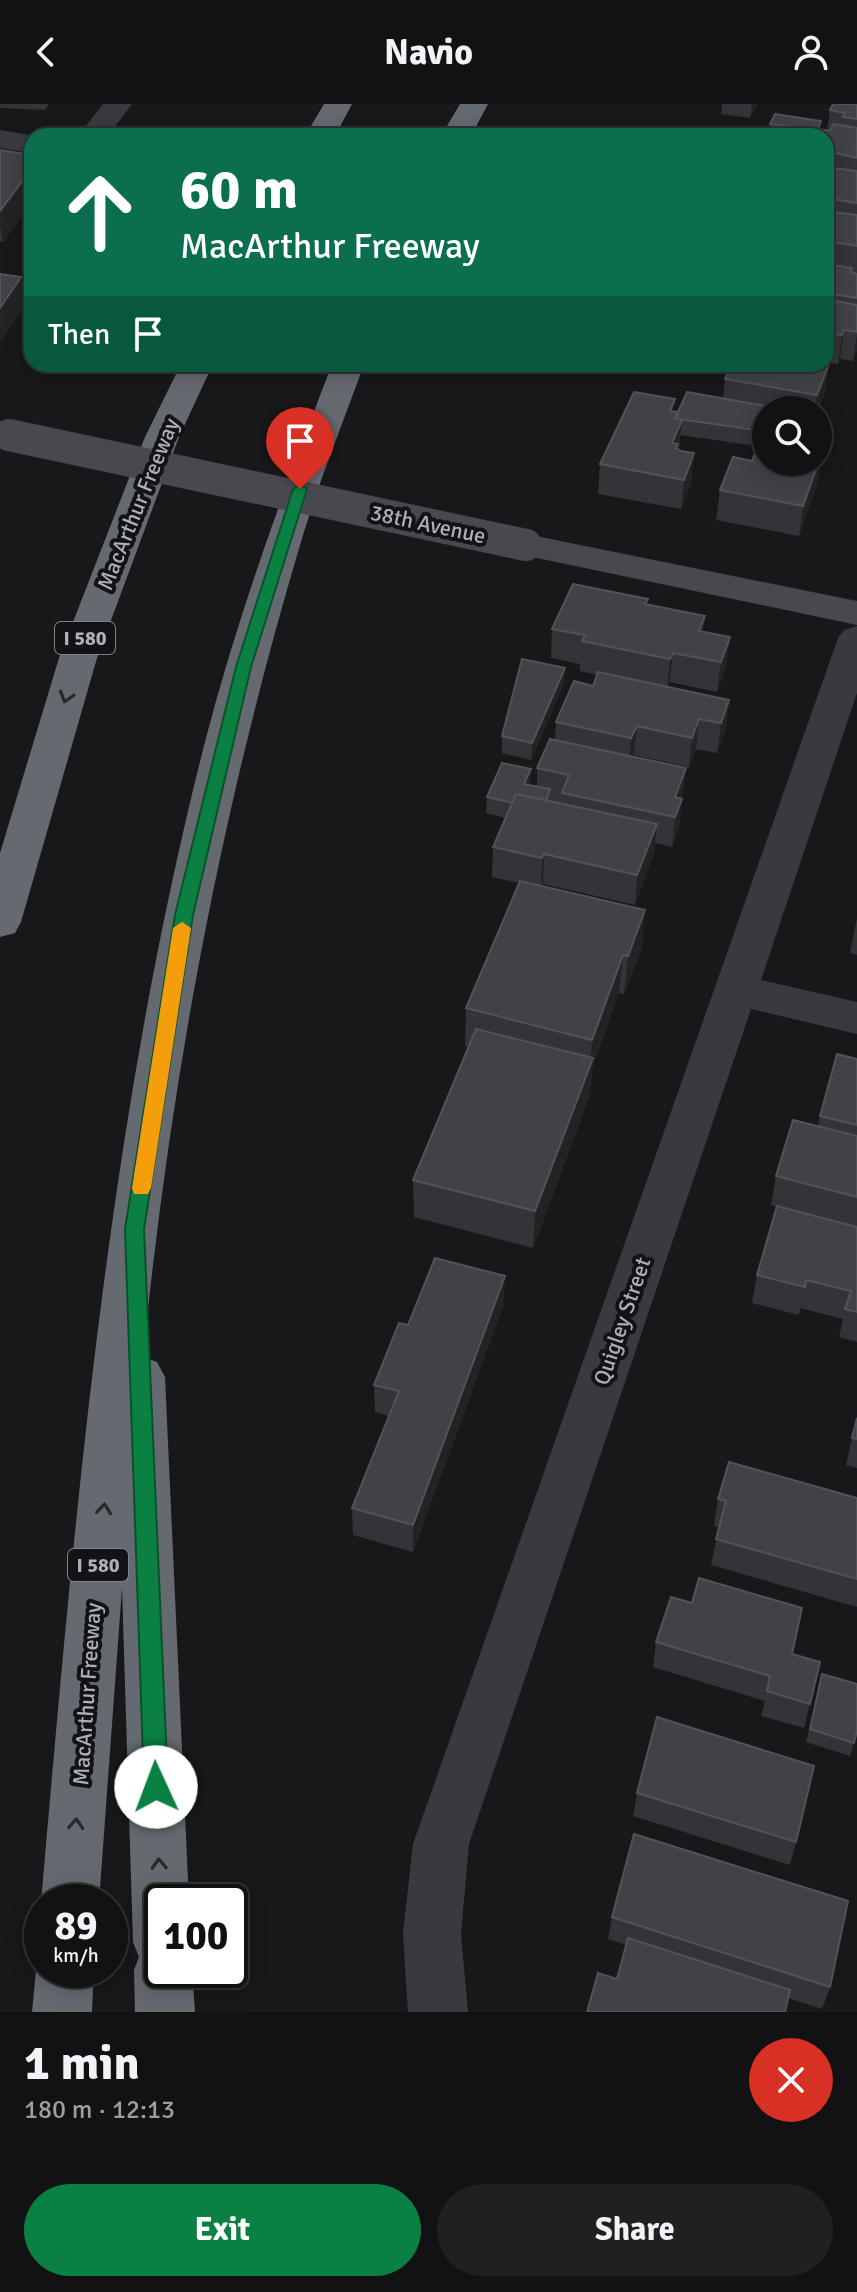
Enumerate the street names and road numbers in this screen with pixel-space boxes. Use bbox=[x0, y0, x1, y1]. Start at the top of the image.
street label: MacArthur Freeway bbox=[91, 413, 185, 594]
street label: 38th Avenue bbox=[368, 499, 488, 549]
road number: I 580 bbox=[55, 622, 115, 654]
street label: Quigley Street bbox=[588, 1253, 657, 1388]
road number: I 580 bbox=[68, 1549, 128, 1581]
street label: MacArthur Freeway bbox=[67, 1601, 107, 1786]

